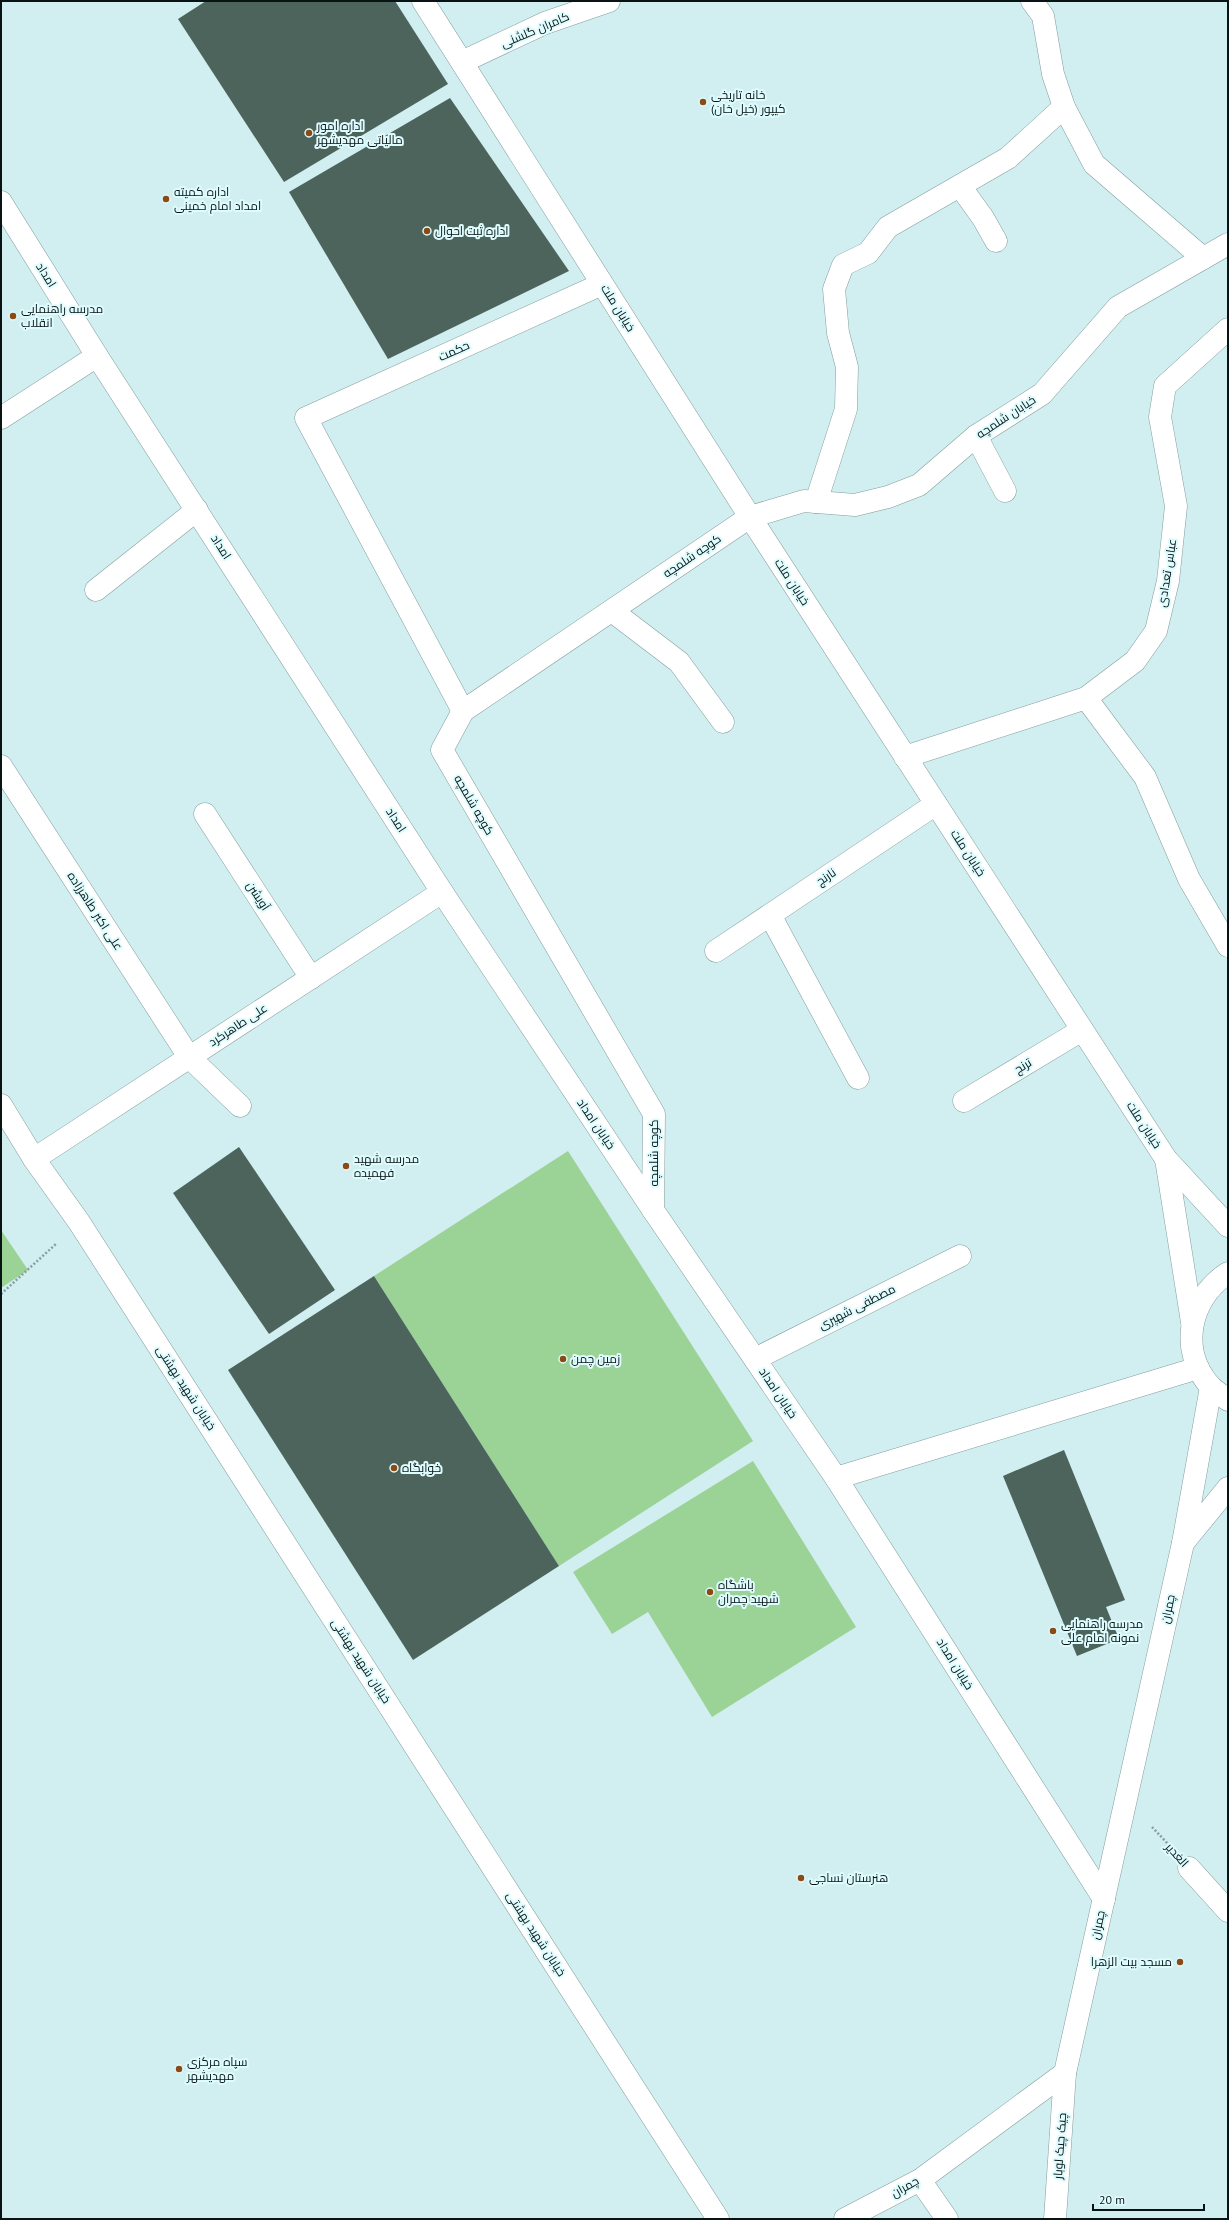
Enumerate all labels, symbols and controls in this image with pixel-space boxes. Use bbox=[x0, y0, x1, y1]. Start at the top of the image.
street label: کامران گلشنی bbox=[498, 8, 571, 51]
place label: خانه تاریخی کیپور (خیل خان) bbox=[711, 87, 786, 117]
marker: خانه تاریخی کیپور (خیل خان) bbox=[698, 97, 708, 107]
place label: اداره امور مالیاتی مهدیشهر bbox=[316, 118, 403, 147]
marker: اداره امور مالیاتی مهدیشهر bbox=[304, 128, 314, 138]
place label: اداره کمیته امداد امام خمینی bbox=[174, 184, 261, 214]
marker: اداره کمیته امداد امام خمینی bbox=[161, 194, 171, 204]
place label: اداره ثبت احوال bbox=[435, 223, 508, 238]
marker: اداره ثبت احوال bbox=[422, 226, 432, 236]
street label: امداد bbox=[33, 260, 60, 290]
street label: خیابان ملت bbox=[598, 281, 639, 334]
place label: مدرسه راهنمایی انقلاب bbox=[21, 301, 103, 330]
marker: مدرسه راهنمایی انقلاب bbox=[8, 311, 18, 321]
street label: حکمت bbox=[436, 337, 472, 364]
street label: خیابان شلمچه bbox=[973, 392, 1039, 443]
street label: کوچه شلمچه bbox=[660, 531, 725, 582]
street label: امداد bbox=[208, 532, 235, 562]
street label: عباس تعدادی bbox=[1154, 538, 1179, 608]
street label: خیابان ملت bbox=[772, 555, 813, 608]
street label: کوچه شلمچه bbox=[449, 772, 498, 839]
street label: امداد bbox=[383, 805, 410, 835]
street label: خیابان ملت bbox=[948, 826, 989, 879]
street label: نارنج bbox=[813, 865, 839, 889]
street label: علی اکبر طاهرزاده bbox=[64, 869, 126, 953]
street label: آویشن bbox=[244, 878, 274, 914]
street label: علی طاهرکرد bbox=[206, 1000, 270, 1049]
street label: ترنج bbox=[1011, 1054, 1035, 1077]
street label: خیابان امداد bbox=[574, 1095, 619, 1152]
street label: خیابان ملت bbox=[1124, 1098, 1165, 1151]
street label: کوچه شلمچه bbox=[646, 1119, 663, 1187]
place label: مدرسه شهید فهمیده bbox=[354, 1151, 419, 1180]
marker: مدرسه شهید فهمیده bbox=[341, 1161, 351, 1171]
street label: مصطفی شهپری bbox=[816, 1281, 899, 1334]
street label: خیابان شهید بهشتی bbox=[153, 1342, 219, 1433]
place label: زمین چمن bbox=[571, 1351, 620, 1368]
marker: زمین چمن bbox=[558, 1354, 568, 1364]
street label: خیابان امداد bbox=[756, 1364, 801, 1421]
place label: خوابگاه bbox=[402, 1460, 441, 1475]
marker: خوابگاه bbox=[389, 1463, 399, 1473]
place label: باشگاه شهید چمران bbox=[718, 1577, 779, 1608]
marker: باشگاه شهید چمران bbox=[705, 1587, 715, 1597]
street label: چمران bbox=[1157, 1593, 1180, 1625]
street label: خیابان شهید بهشتی bbox=[328, 1615, 394, 1706]
place label: مدرسه راهنمایی نمونه امام علی bbox=[1061, 1616, 1143, 1646]
marker: مدرسه راهنمایی نمونه امام علی bbox=[1048, 1626, 1058, 1636]
street label: خیابان امداد bbox=[934, 1635, 977, 1692]
street label: الغدیر bbox=[1162, 1839, 1192, 1870]
place label: هنرستان نساجی bbox=[809, 1870, 888, 1885]
marker: هنرستان نساجی bbox=[796, 1873, 806, 1883]
street label: خیابان شهید بهشتی bbox=[503, 1888, 569, 1979]
street label: چمران bbox=[1087, 1909, 1110, 1941]
place label: مسجد بیت الزهرا bbox=[1091, 1954, 1172, 1969]
marker: مسجد بیت الزهرا bbox=[1175, 1957, 1185, 1967]
place label: سپاه مرکزی مهدیشهر bbox=[186, 2054, 247, 2083]
marker: سپاه مرکزی مهدیشهر bbox=[174, 2064, 184, 2074]
street label: چیک چیک لوبار bbox=[1050, 2112, 1071, 2181]
street label: چمران bbox=[888, 2173, 922, 2202]
scale bar bbox=[1093, 2186, 1204, 2212]
text: 20 m bbox=[1099, 2192, 1125, 2207]

